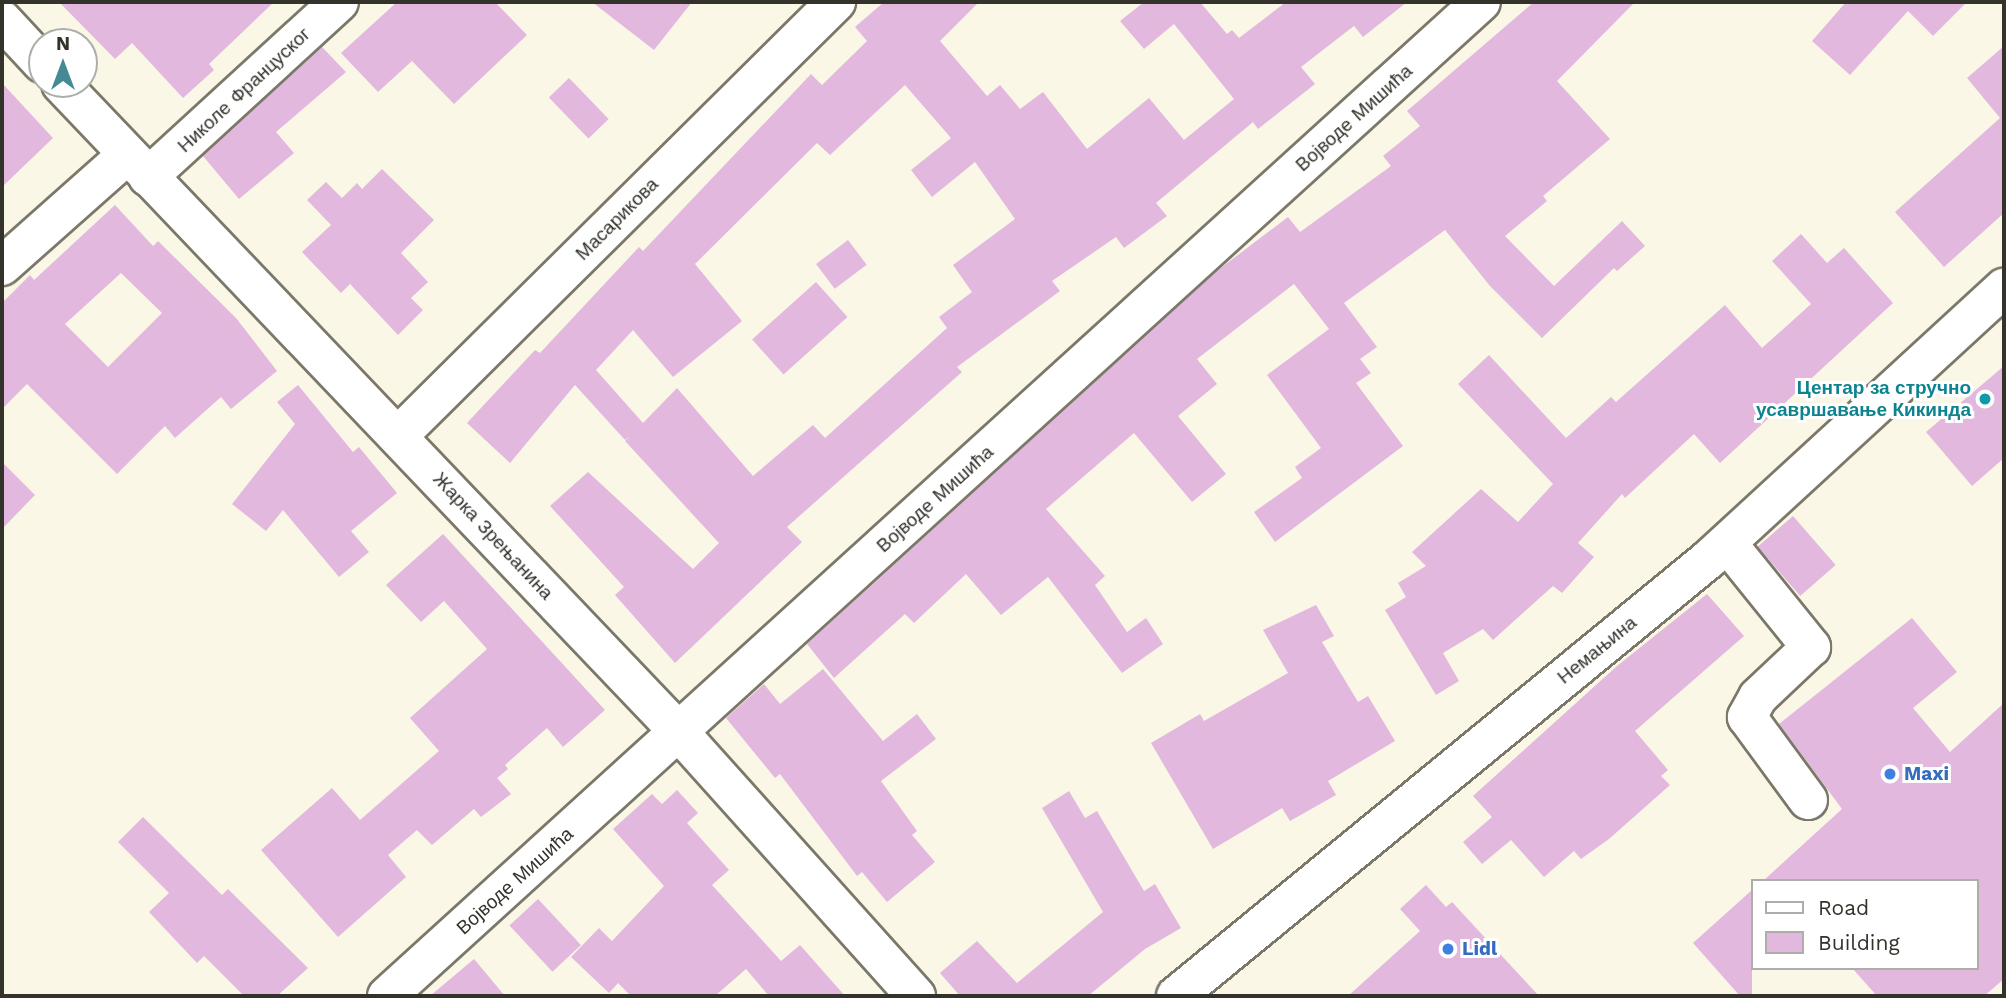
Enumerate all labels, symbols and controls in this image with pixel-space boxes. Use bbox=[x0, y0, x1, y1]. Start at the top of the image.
street label: Николе Француског bbox=[173, 23, 315, 157]
north arrow bbox=[28, 28, 98, 98]
text: N bbox=[56, 32, 70, 55]
street label: Војводе Мишића bbox=[1291, 60, 1417, 176]
street label: Масарикова bbox=[571, 173, 663, 265]
place label: Центар за стручно усавршавање Кикинда bbox=[1756, 377, 1971, 421]
marker: Центар за стручно усавршавање Кикинда bbox=[1977, 391, 1993, 407]
street label: Војводе Мишића bbox=[872, 441, 998, 557]
street label: Жарка Зрењанина bbox=[428, 468, 558, 604]
street label: Немањина bbox=[1553, 611, 1641, 689]
place label: Maxi bbox=[1904, 763, 1949, 785]
marker: Maxi bbox=[1882, 766, 1898, 782]
street label: Војводе Мишића bbox=[452, 823, 578, 939]
legend bbox=[1750, 879, 1978, 970]
text: Road bbox=[1818, 895, 1869, 920]
text: Building bbox=[1818, 930, 1900, 955]
place label: Lidl bbox=[1462, 938, 1497, 960]
marker: Lidl bbox=[1440, 941, 1456, 957]

